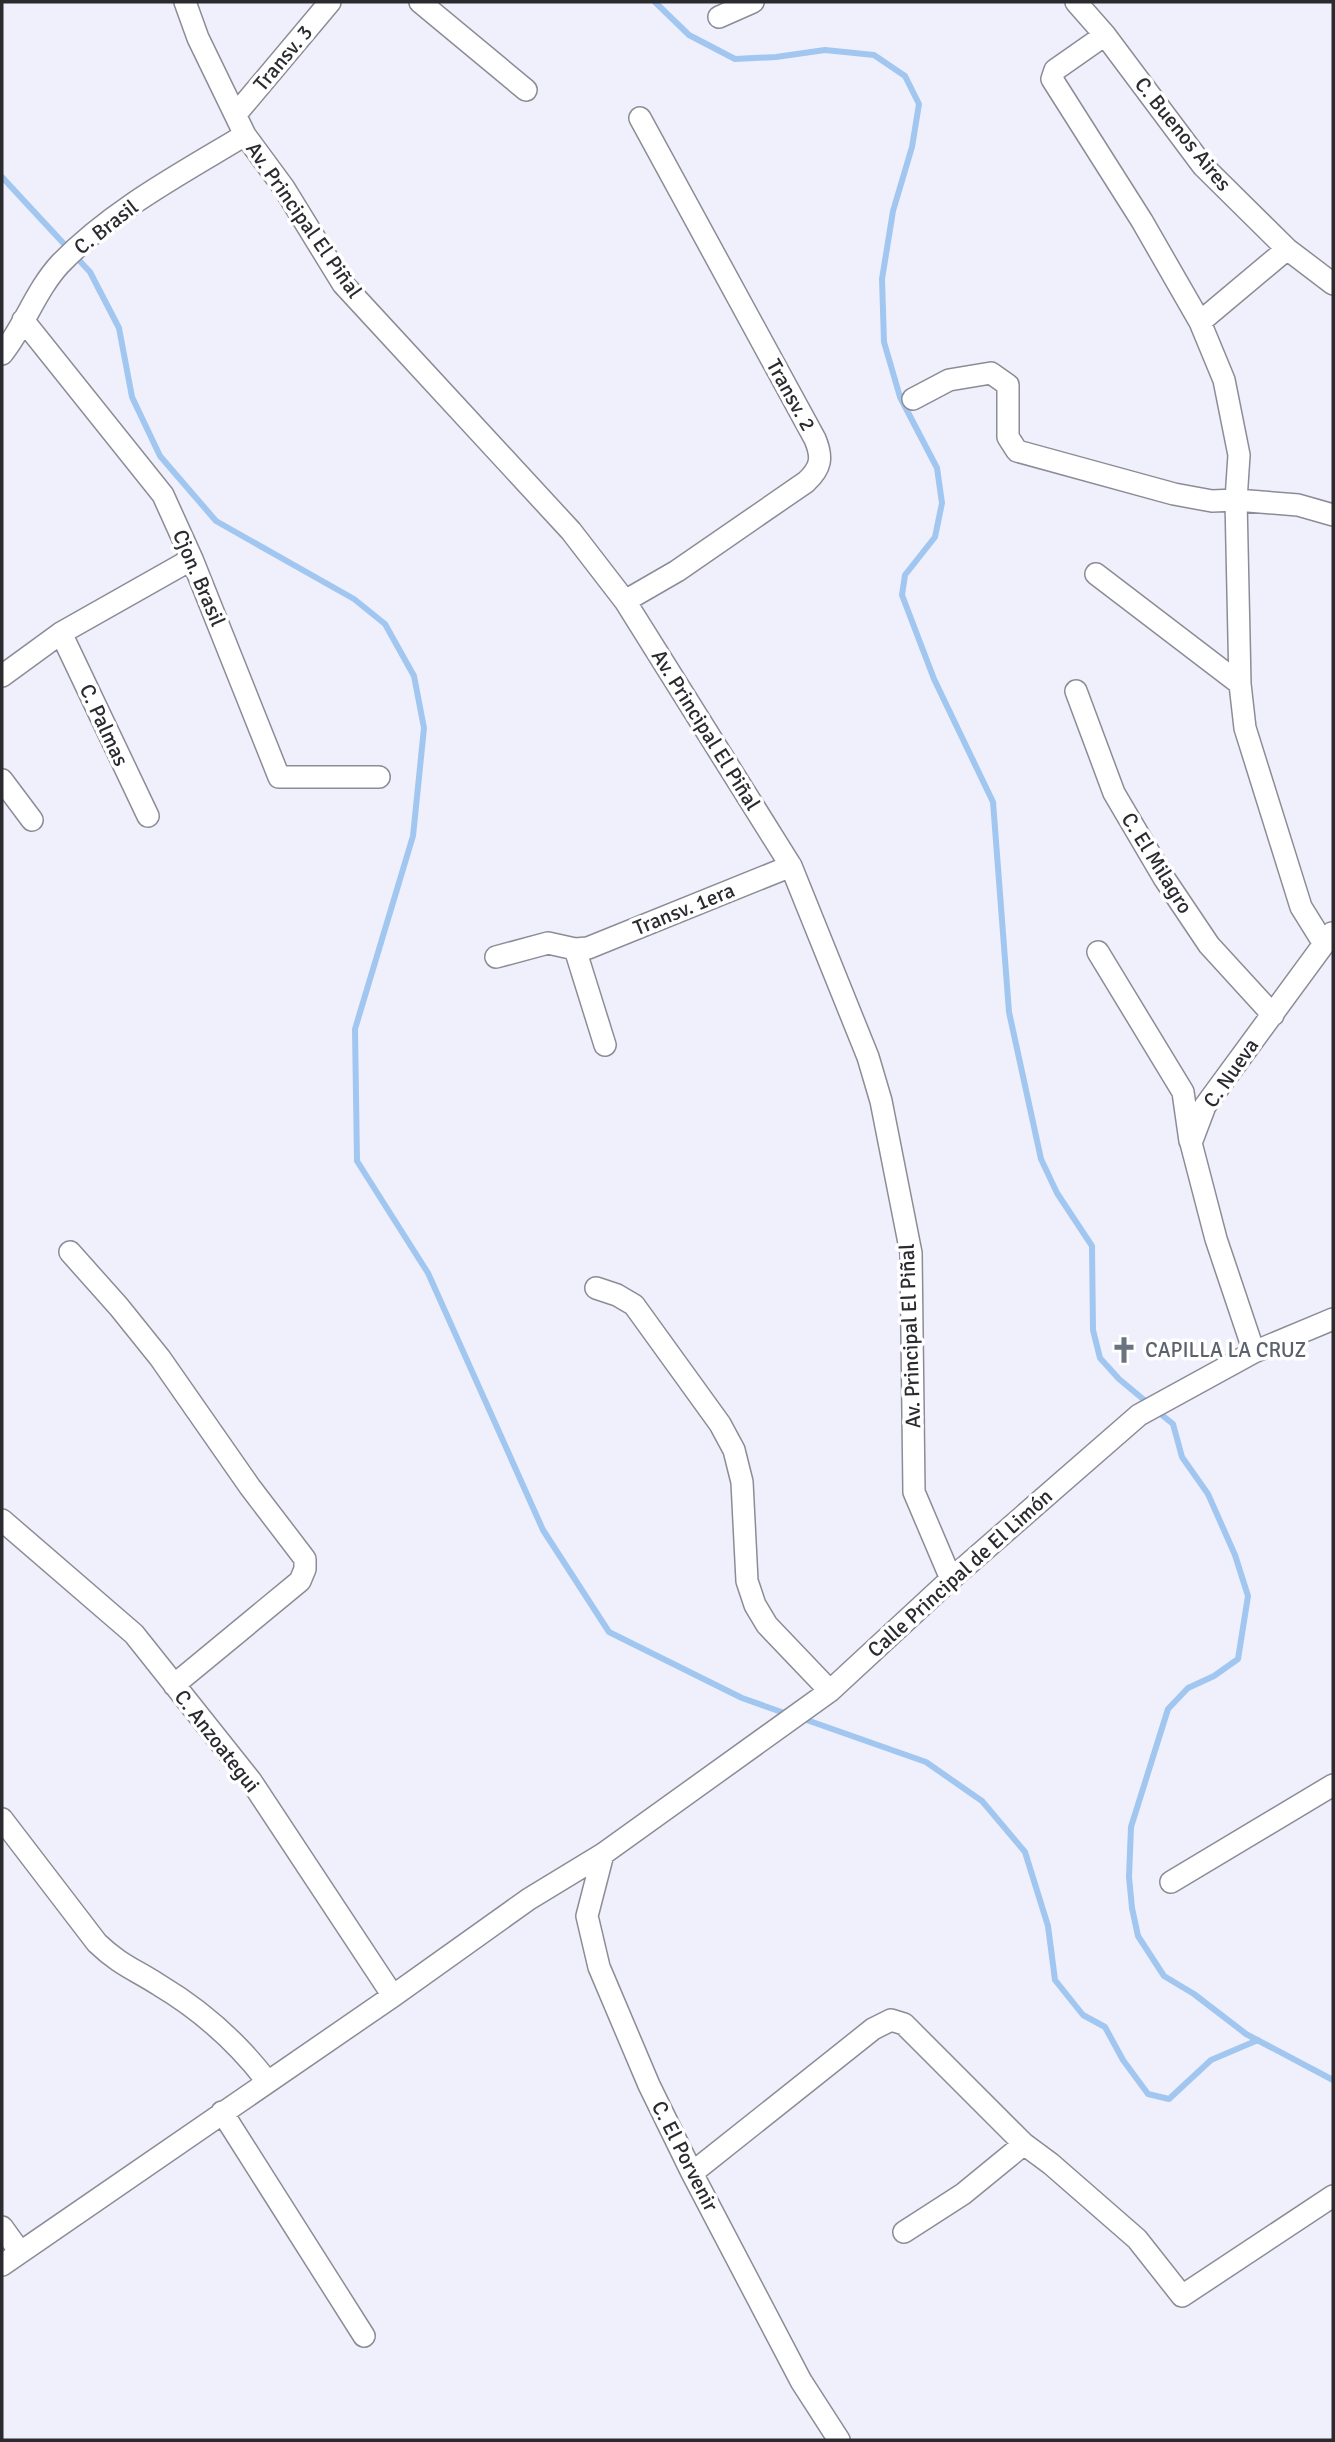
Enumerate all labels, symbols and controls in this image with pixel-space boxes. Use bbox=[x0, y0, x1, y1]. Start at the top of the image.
street label: Transv. 3 bbox=[248, 20, 318, 96]
street label: C. Buenos Aires bbox=[1129, 72, 1237, 196]
street label: Av. Principal El Piñal bbox=[240, 137, 368, 303]
street label: C. Brasil bbox=[69, 194, 143, 260]
street label: Transv. 2 bbox=[761, 355, 821, 435]
street label: Cjon. Brasil bbox=[167, 526, 231, 630]
street label: Av. Principal El Piñal bbox=[646, 645, 766, 815]
street label: C. Palmas bbox=[74, 680, 134, 770]
street label: C. El Milagro bbox=[1116, 808, 1198, 918]
street label: Transv. 1era bbox=[630, 877, 738, 941]
street label: C. Nueva bbox=[1198, 1033, 1264, 1113]
street label: Av. Principal El Piñal bbox=[894, 1243, 926, 1429]
church icon: CAPILLA LA CRUZ bbox=[1109, 1335, 1139, 1365]
place label: CAPILLA LA CRUZ bbox=[1145, 1337, 1306, 1363]
street label: Calle Principal de El Limón bbox=[862, 1483, 1058, 1663]
street label: C. Anzoategui bbox=[169, 1684, 265, 1798]
street label: C. El Porvenir bbox=[646, 2096, 724, 2216]

